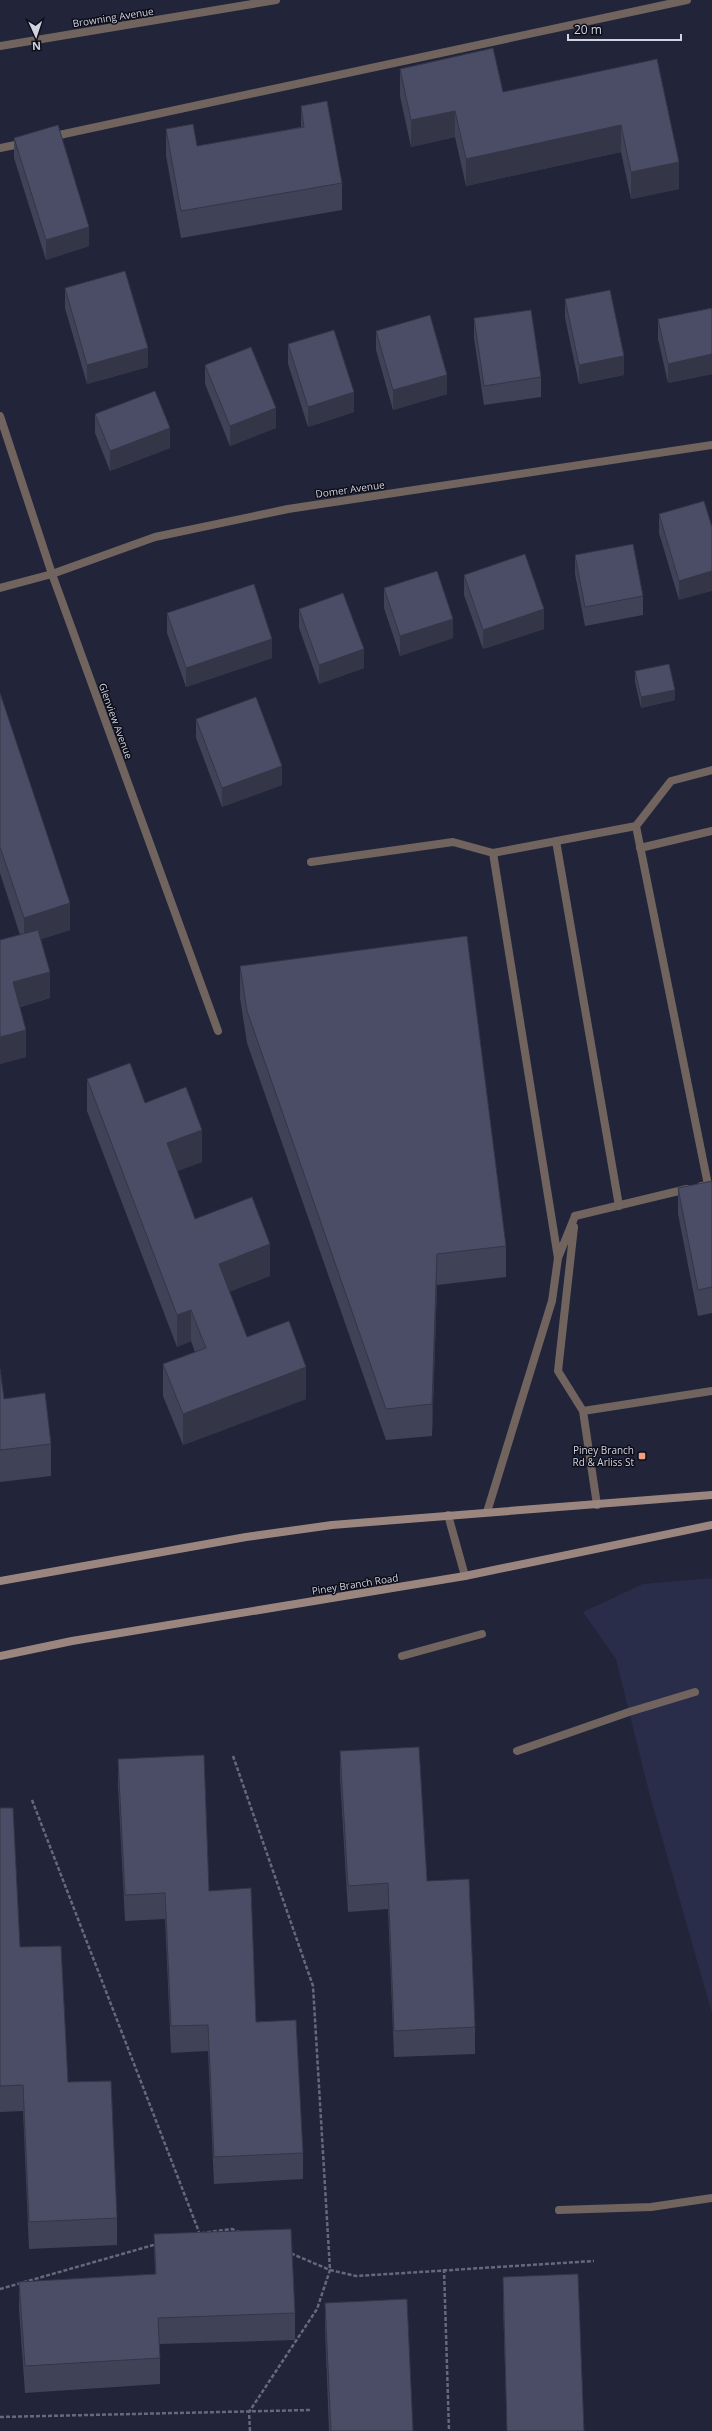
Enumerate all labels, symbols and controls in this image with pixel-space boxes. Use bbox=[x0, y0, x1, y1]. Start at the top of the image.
street label: Browning Avenue bbox=[71, 4, 155, 30]
north arrow bbox=[16, 16, 56, 56]
scale bar bbox=[568, 16, 681, 42]
text: 20 m bbox=[574, 21, 602, 38]
text: N bbox=[32, 39, 41, 54]
street label: Domer Avenue bbox=[315, 477, 386, 501]
street label: Glenview Avenue bbox=[96, 681, 136, 761]
place label: Piney Branch Rd & Arliss St bbox=[573, 1443, 634, 1469]
marker: Piney Branch Rd & Arliss St bbox=[637, 1451, 647, 1461]
street label: Piney Branch Road bbox=[311, 1570, 399, 1598]

